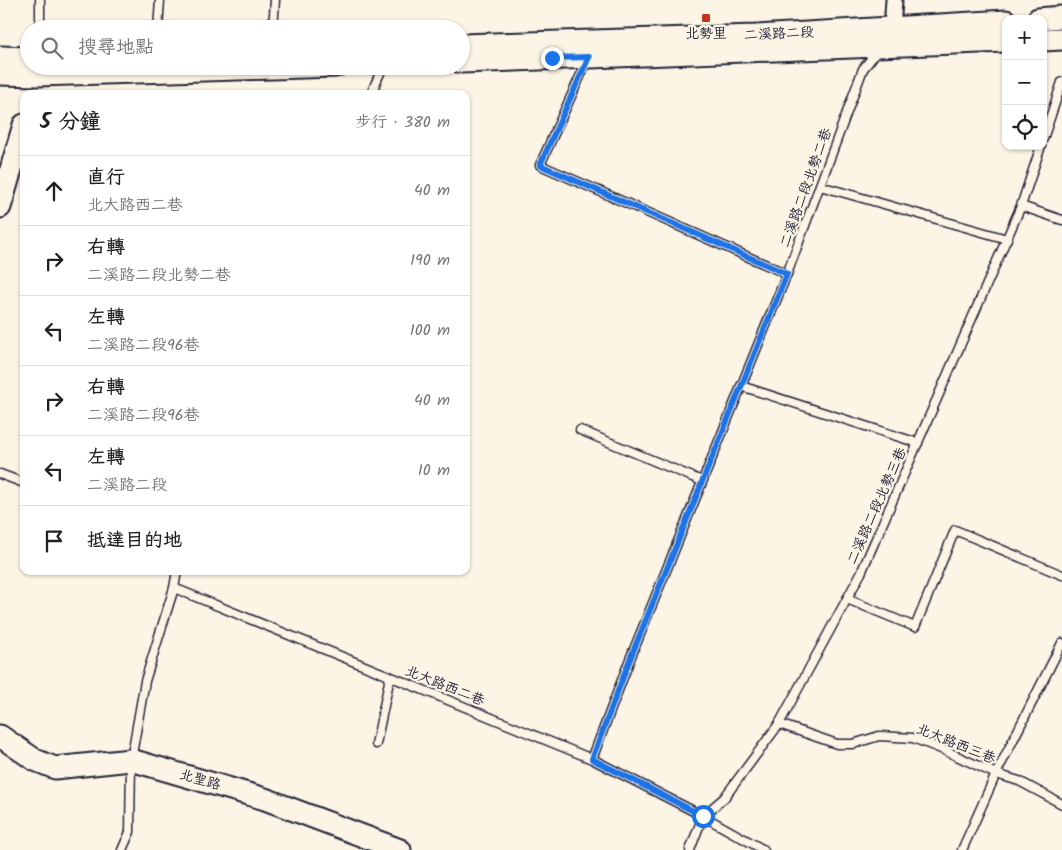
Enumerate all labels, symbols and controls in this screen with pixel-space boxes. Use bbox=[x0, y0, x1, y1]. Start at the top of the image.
marker: 北勢里 bbox=[700, 12, 712, 24]
map controls bbox=[1002, 15, 1047, 150]
button: + bbox=[1002, 15, 1047, 60]
search box bbox=[20, 20, 470, 75]
street label: 二溪路二段 bbox=[743, 21, 815, 47]
place label: 北勢里 bbox=[685, 23, 727, 45]
text: 搜尋地點 bbox=[78, 33, 154, 63]
icon: search bbox=[38, 34, 66, 62]
route end bbox=[541, 47, 564, 70]
button: − bbox=[1002, 60, 1047, 105]
button: locate bbox=[1002, 105, 1047, 150]
text: 5 分鐘 bbox=[40, 106, 101, 139]
text: 步行 · 380 m bbox=[355, 110, 450, 135]
street label: 二溪路二段北勢二巷 bbox=[774, 124, 838, 251]
text: 直行 bbox=[87, 163, 125, 193]
icon: ahead bbox=[40, 177, 68, 205]
text: 40 m bbox=[414, 178, 450, 203]
text: 北大路西二巷 bbox=[87, 193, 183, 218]
text: 右轉 bbox=[87, 233, 125, 263]
icon: right bbox=[40, 247, 68, 275]
text: 190 m bbox=[410, 248, 450, 273]
text: 二溪路二段北勢二巷 bbox=[87, 263, 231, 288]
text: 左轉 bbox=[87, 303, 125, 333]
icon: left bbox=[40, 317, 68, 345]
text: 100 m bbox=[410, 318, 450, 343]
text: 二溪路二段96巷 bbox=[87, 333, 200, 358]
text: 右轉 bbox=[87, 373, 125, 403]
icon: right bbox=[40, 387, 68, 415]
text: 40 m bbox=[414, 388, 450, 413]
text: 二溪路二段96巷 bbox=[87, 403, 200, 428]
text: 左轉 bbox=[87, 443, 125, 473]
street label: 二溪路二段北勢三巷 bbox=[841, 443, 913, 568]
icon: left bbox=[40, 457, 68, 485]
text: 10 m bbox=[418, 458, 450, 483]
text: 二溪路二段 bbox=[87, 473, 167, 498]
text: 抵達目的地 bbox=[87, 526, 182, 556]
icon: arrive bbox=[40, 527, 68, 555]
street label: 北大路西二巷 bbox=[402, 660, 489, 712]
street label: 北大路西三巷 bbox=[913, 718, 1000, 770]
street label: 北聖路 bbox=[177, 764, 223, 796]
route start bbox=[692, 805, 715, 828]

